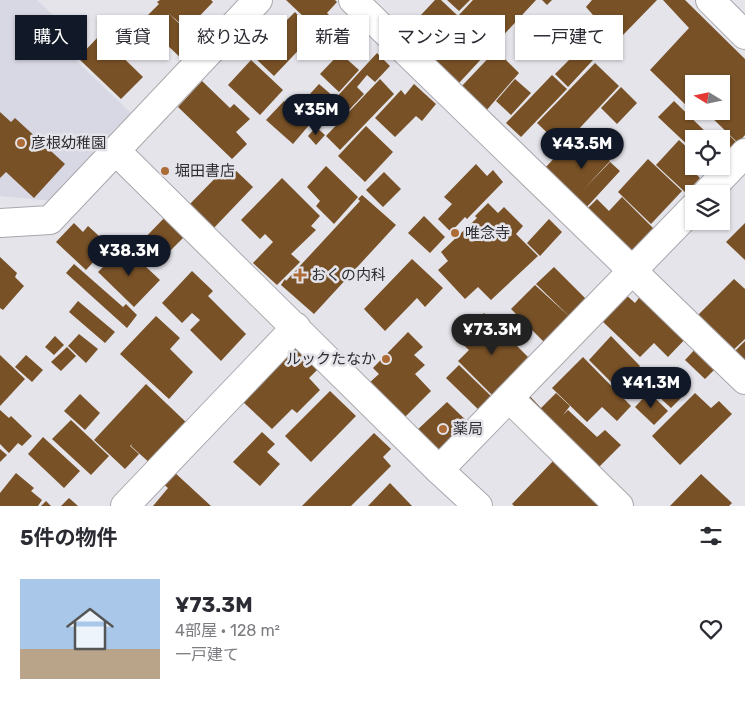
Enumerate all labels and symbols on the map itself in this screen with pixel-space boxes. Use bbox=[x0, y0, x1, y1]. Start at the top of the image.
north arrow bbox=[685, 75, 730, 120]
pin: ¥35M bbox=[286, 94, 346, 136]
pin: ¥43.5M bbox=[541, 128, 623, 170]
place label: 彦根幼稚園 bbox=[31, 134, 106, 152]
marker: 彦根幼稚園 bbox=[15, 137, 27, 149]
place label: 堀田書店 bbox=[175, 162, 235, 180]
marker: 堀田書店 bbox=[159, 165, 171, 177]
place label: 唯念寺 bbox=[465, 224, 510, 242]
marker: 唯念寺 bbox=[449, 227, 461, 239]
pin: ¥38.3M bbox=[88, 234, 170, 277]
place label: おくの内科 bbox=[311, 266, 386, 284]
marker: おくの内科 bbox=[293, 268, 307, 282]
pin: ¥73.3M bbox=[451, 314, 533, 356]
place label: ルックたなか bbox=[286, 350, 376, 368]
marker: ルックたなか bbox=[380, 353, 392, 365]
pin: ¥41.3M bbox=[610, 366, 692, 409]
place label: 薬局 bbox=[453, 420, 483, 438]
marker: 薬局 bbox=[437, 423, 449, 435]

